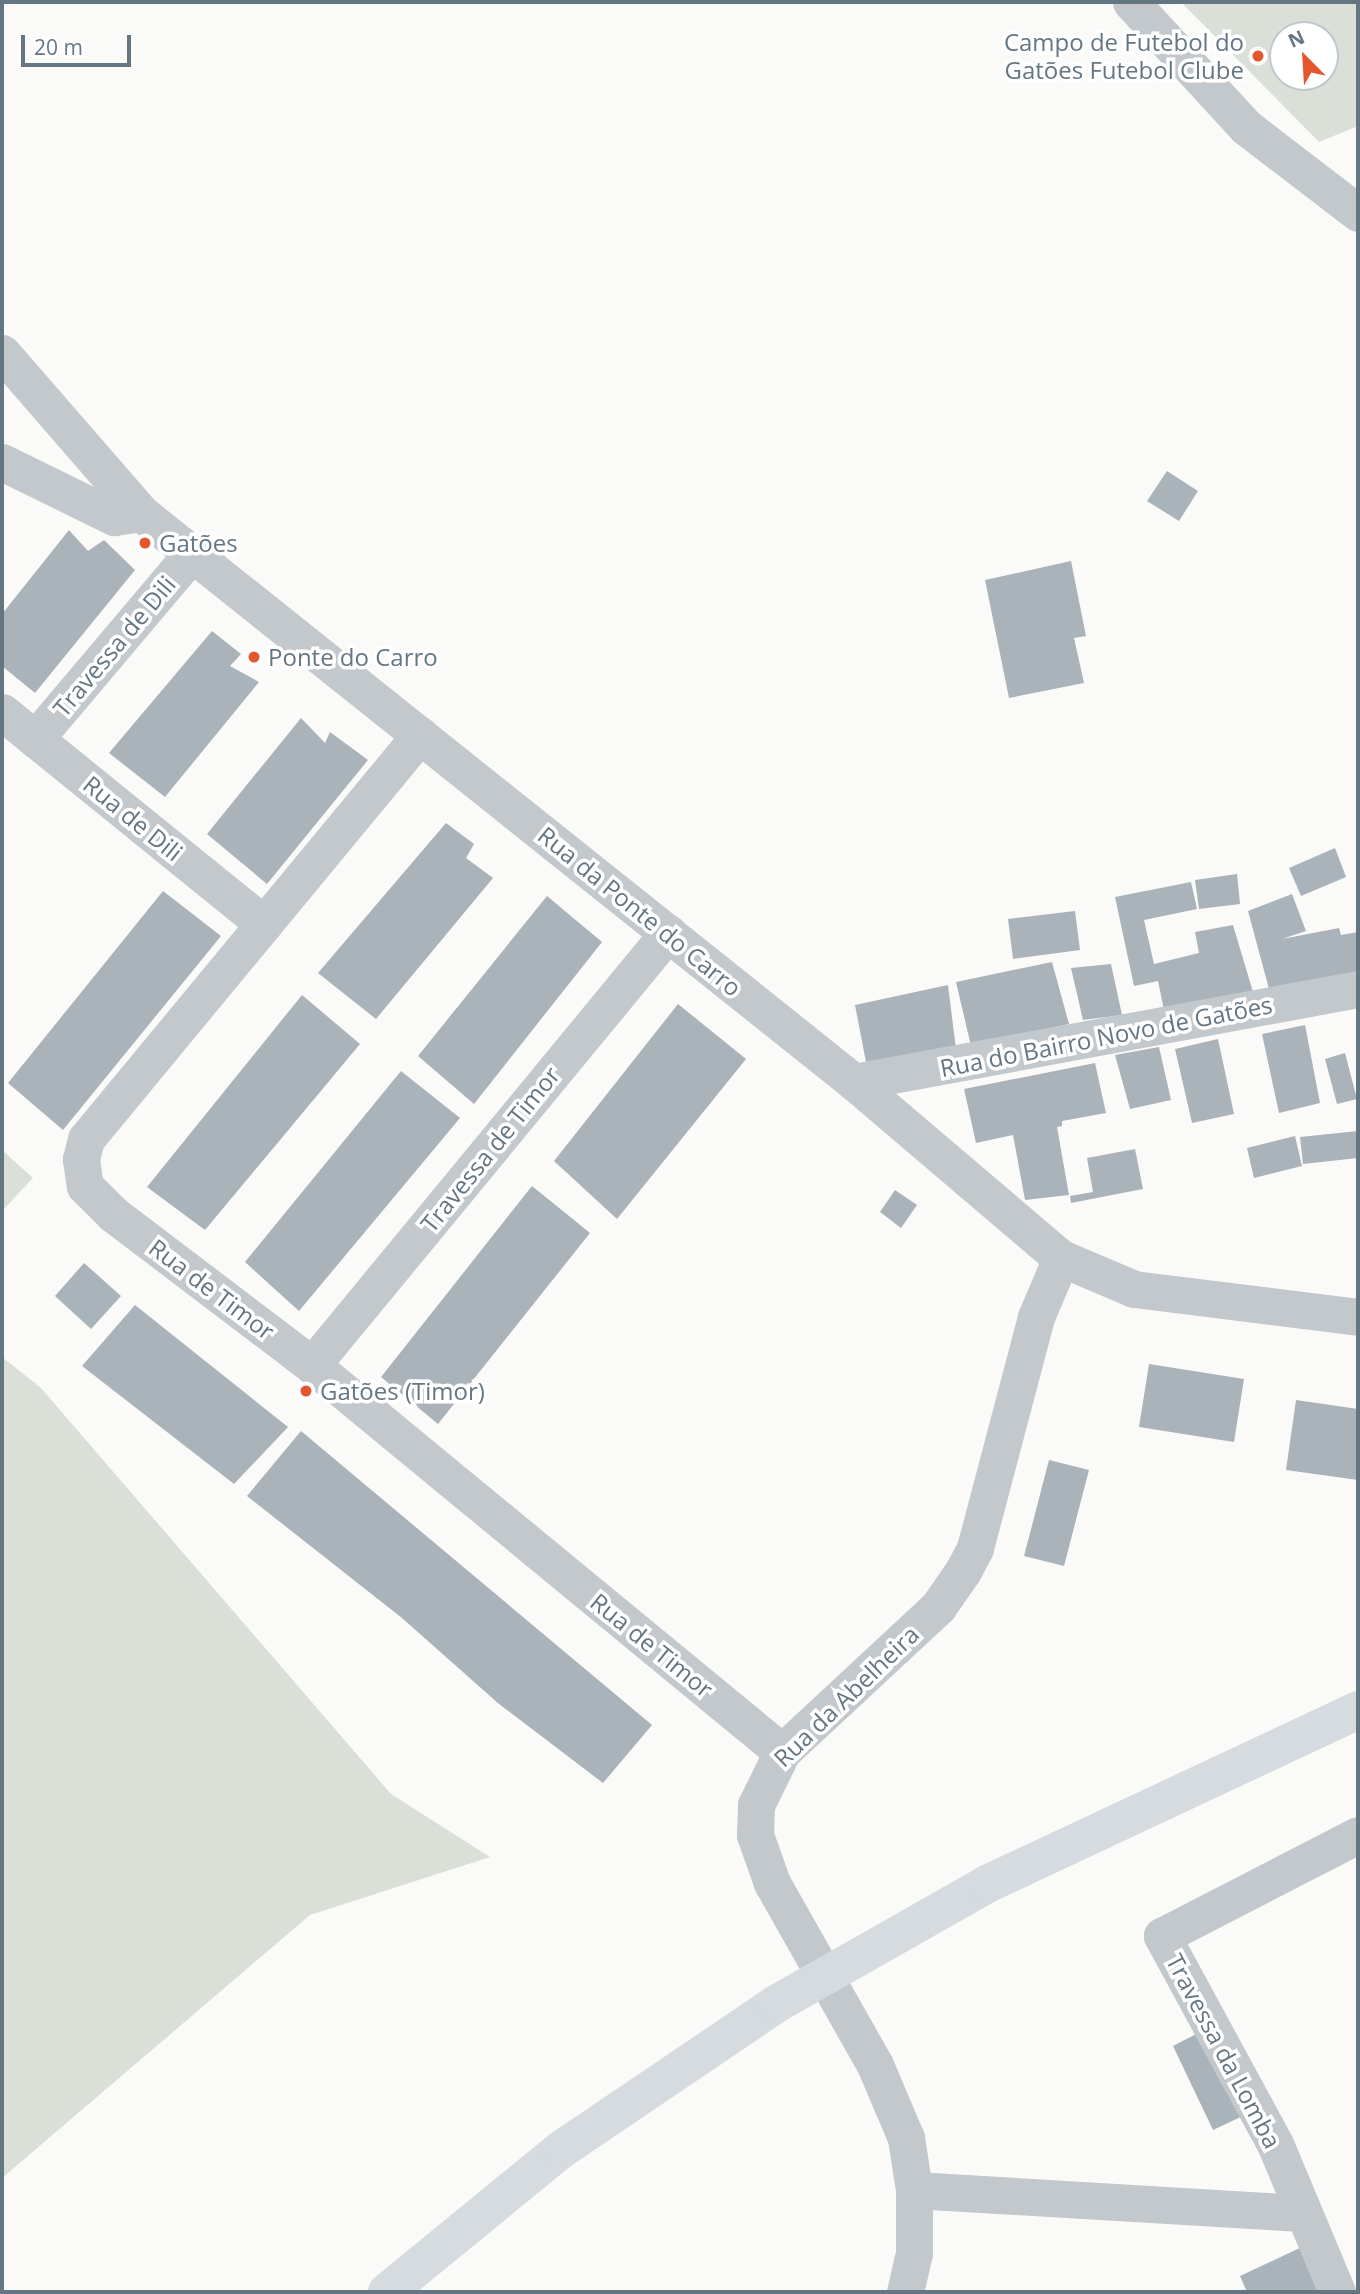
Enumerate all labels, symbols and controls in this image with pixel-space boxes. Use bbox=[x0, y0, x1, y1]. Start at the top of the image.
scale bar bbox=[24, 21, 135, 65]
north arrow bbox=[1269, 21, 1339, 91]
text: N bbox=[1284, 24, 1309, 54]
place label: Campo de Futebol do Gatões Futebol Clube bbox=[1004, 28, 1244, 84]
text: 20 m bbox=[34, 33, 83, 61]
marker: Campo de Futebol do Gatões Futebol Clube bbox=[1250, 48, 1266, 64]
place label: Gatões bbox=[159, 529, 238, 557]
marker: Gatões bbox=[137, 535, 153, 551]
street label: Travessa de Dili bbox=[47, 570, 181, 722]
place label: Ponte do Carro bbox=[268, 643, 438, 671]
marker: Ponte do Carro bbox=[246, 649, 262, 665]
street label: Rua de Dili bbox=[78, 769, 188, 867]
street label: Rua da Ponte do Carro bbox=[533, 820, 747, 1002]
street label: Rua do Bairro Novo de Gatões bbox=[937, 990, 1275, 1082]
street label: Travessa de Timor bbox=[414, 1061, 566, 1237]
street label: Rua de Timor bbox=[144, 1233, 280, 1345]
place label: Gatões (Timor) bbox=[320, 1377, 485, 1405]
marker: Gatões (Timor) bbox=[298, 1383, 314, 1399]
street label: Rua de Timor bbox=[585, 1587, 719, 1703]
street label: Rua da Abelheira bbox=[768, 1620, 924, 1772]
street label: Travessa da Lomba bbox=[1161, 1949, 1287, 2153]

